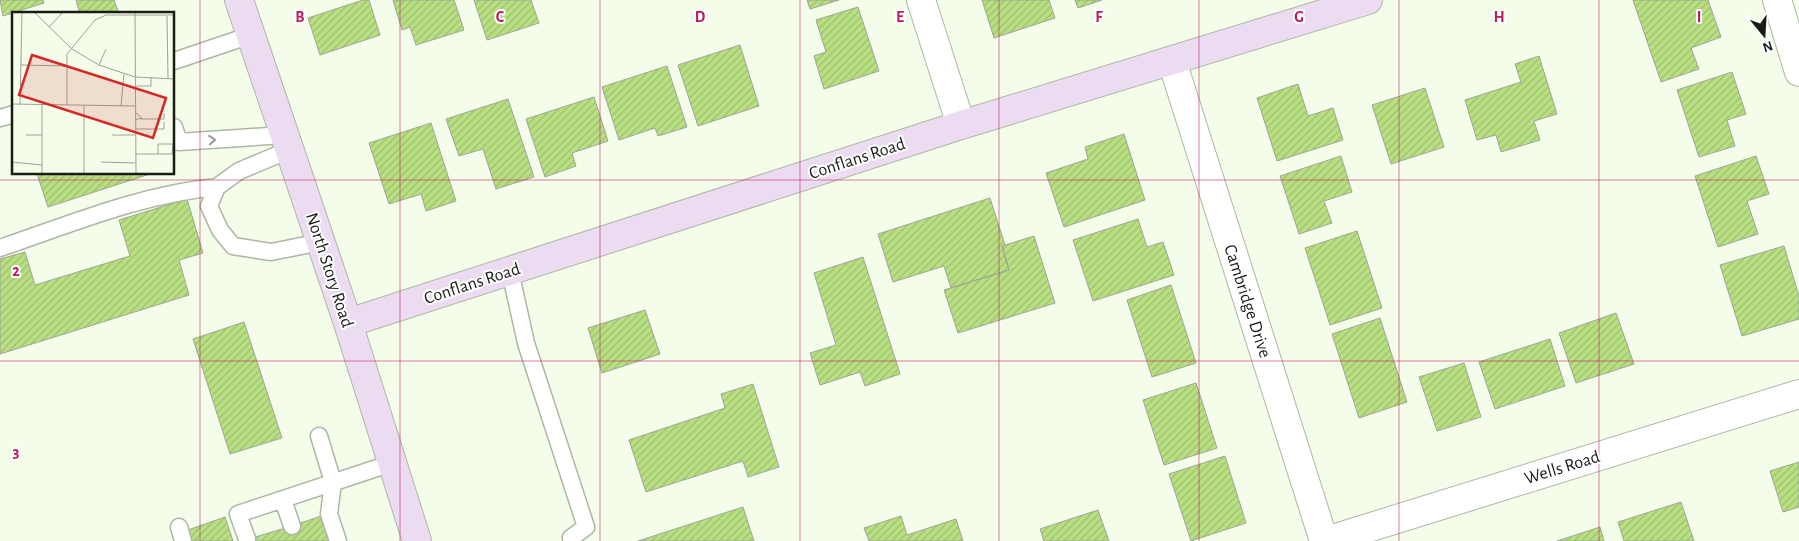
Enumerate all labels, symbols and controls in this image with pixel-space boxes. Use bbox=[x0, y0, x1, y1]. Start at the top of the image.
text: B bbox=[295, 9, 305, 25]
text: C bbox=[496, 9, 505, 25]
text: D bbox=[695, 9, 706, 25]
text: E bbox=[896, 9, 904, 25]
text: F bbox=[1095, 9, 1103, 25]
text: G bbox=[1294, 9, 1304, 25]
text: H bbox=[1493, 9, 1505, 25]
text: I bbox=[1697, 9, 1701, 25]
north arrow bbox=[1739, 10, 1789, 60]
inset map bbox=[12, 12, 175, 175]
text: N bbox=[1761, 38, 1775, 55]
one-way arrow bbox=[209, 134, 217, 145]
street label: Conflans Road bbox=[807, 135, 908, 183]
street label: North Story Road bbox=[302, 211, 356, 330]
street label: Cambridge Drive bbox=[1220, 242, 1274, 360]
street label: Conflans Road bbox=[422, 260, 523, 308]
text: 2 bbox=[12, 263, 20, 279]
text: 3 bbox=[13, 444, 20, 460]
street label: Wells Road bbox=[1522, 448, 1602, 488]

